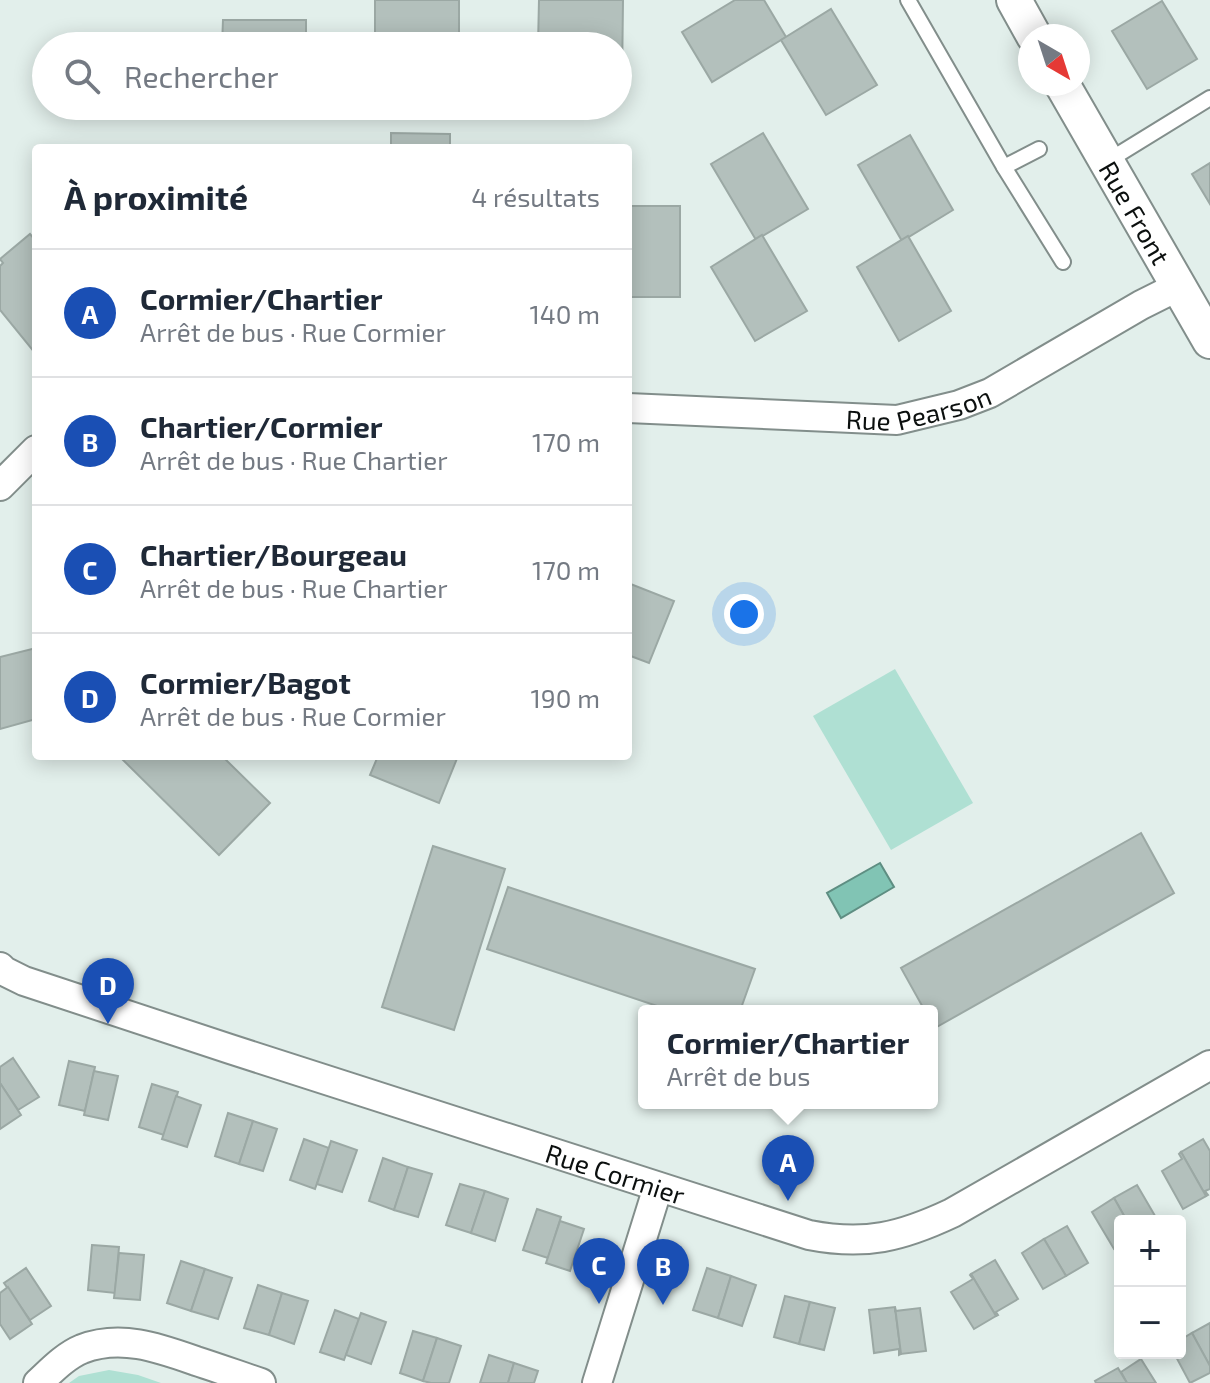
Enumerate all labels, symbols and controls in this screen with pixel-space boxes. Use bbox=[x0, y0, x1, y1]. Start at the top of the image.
north arrow bbox=[1018, 24, 1090, 96]
search box bbox=[32, 32, 632, 120]
icon: search bbox=[60, 54, 104, 98]
text: Rechercher bbox=[124, 58, 279, 94]
street label: Rue Front bbox=[1094, 155, 1178, 270]
text: À proximité bbox=[64, 176, 248, 217]
text: 4 résultats bbox=[471, 181, 600, 212]
text: Cormier/Chartier bbox=[140, 280, 383, 316]
text: A bbox=[82, 298, 98, 329]
text: 140 m bbox=[529, 298, 600, 329]
text: Arrêt de bus · Rue Cormier bbox=[140, 316, 446, 347]
street label: Rue Pearson bbox=[845, 379, 995, 435]
text: Chartier/Cormier bbox=[140, 408, 383, 444]
text: B bbox=[82, 426, 98, 457]
text: 170 m bbox=[532, 426, 600, 457]
text: Arrêt de bus · Rue Chartier bbox=[140, 444, 448, 475]
text: Chartier/Bourgeau bbox=[140, 536, 407, 572]
text: C bbox=[82, 554, 98, 585]
text: 170 m bbox=[532, 554, 600, 585]
text: Arrêt de bus · Rue Chartier bbox=[140, 572, 448, 603]
your location bbox=[724, 594, 764, 634]
text: Cormier/Bagot bbox=[140, 664, 351, 700]
text: D bbox=[81, 682, 99, 713]
text: 190 m bbox=[531, 682, 600, 713]
text: Arrêt de bus · Rue Cormier bbox=[140, 700, 446, 731]
pin: D bbox=[82, 958, 134, 1024]
popup bbox=[638, 1005, 938, 1109]
text: Cormier/Chartier bbox=[667, 1024, 909, 1060]
text: Arrêt de bus bbox=[667, 1060, 811, 1091]
pin: A bbox=[762, 1135, 814, 1201]
street label: Rue Cormier bbox=[542, 1136, 689, 1210]
map controls bbox=[1114, 1215, 1186, 1359]
button: + bbox=[1114, 1215, 1186, 1287]
pin: C bbox=[573, 1238, 625, 1304]
pin: B bbox=[637, 1239, 689, 1305]
button: − bbox=[1114, 1287, 1186, 1359]

